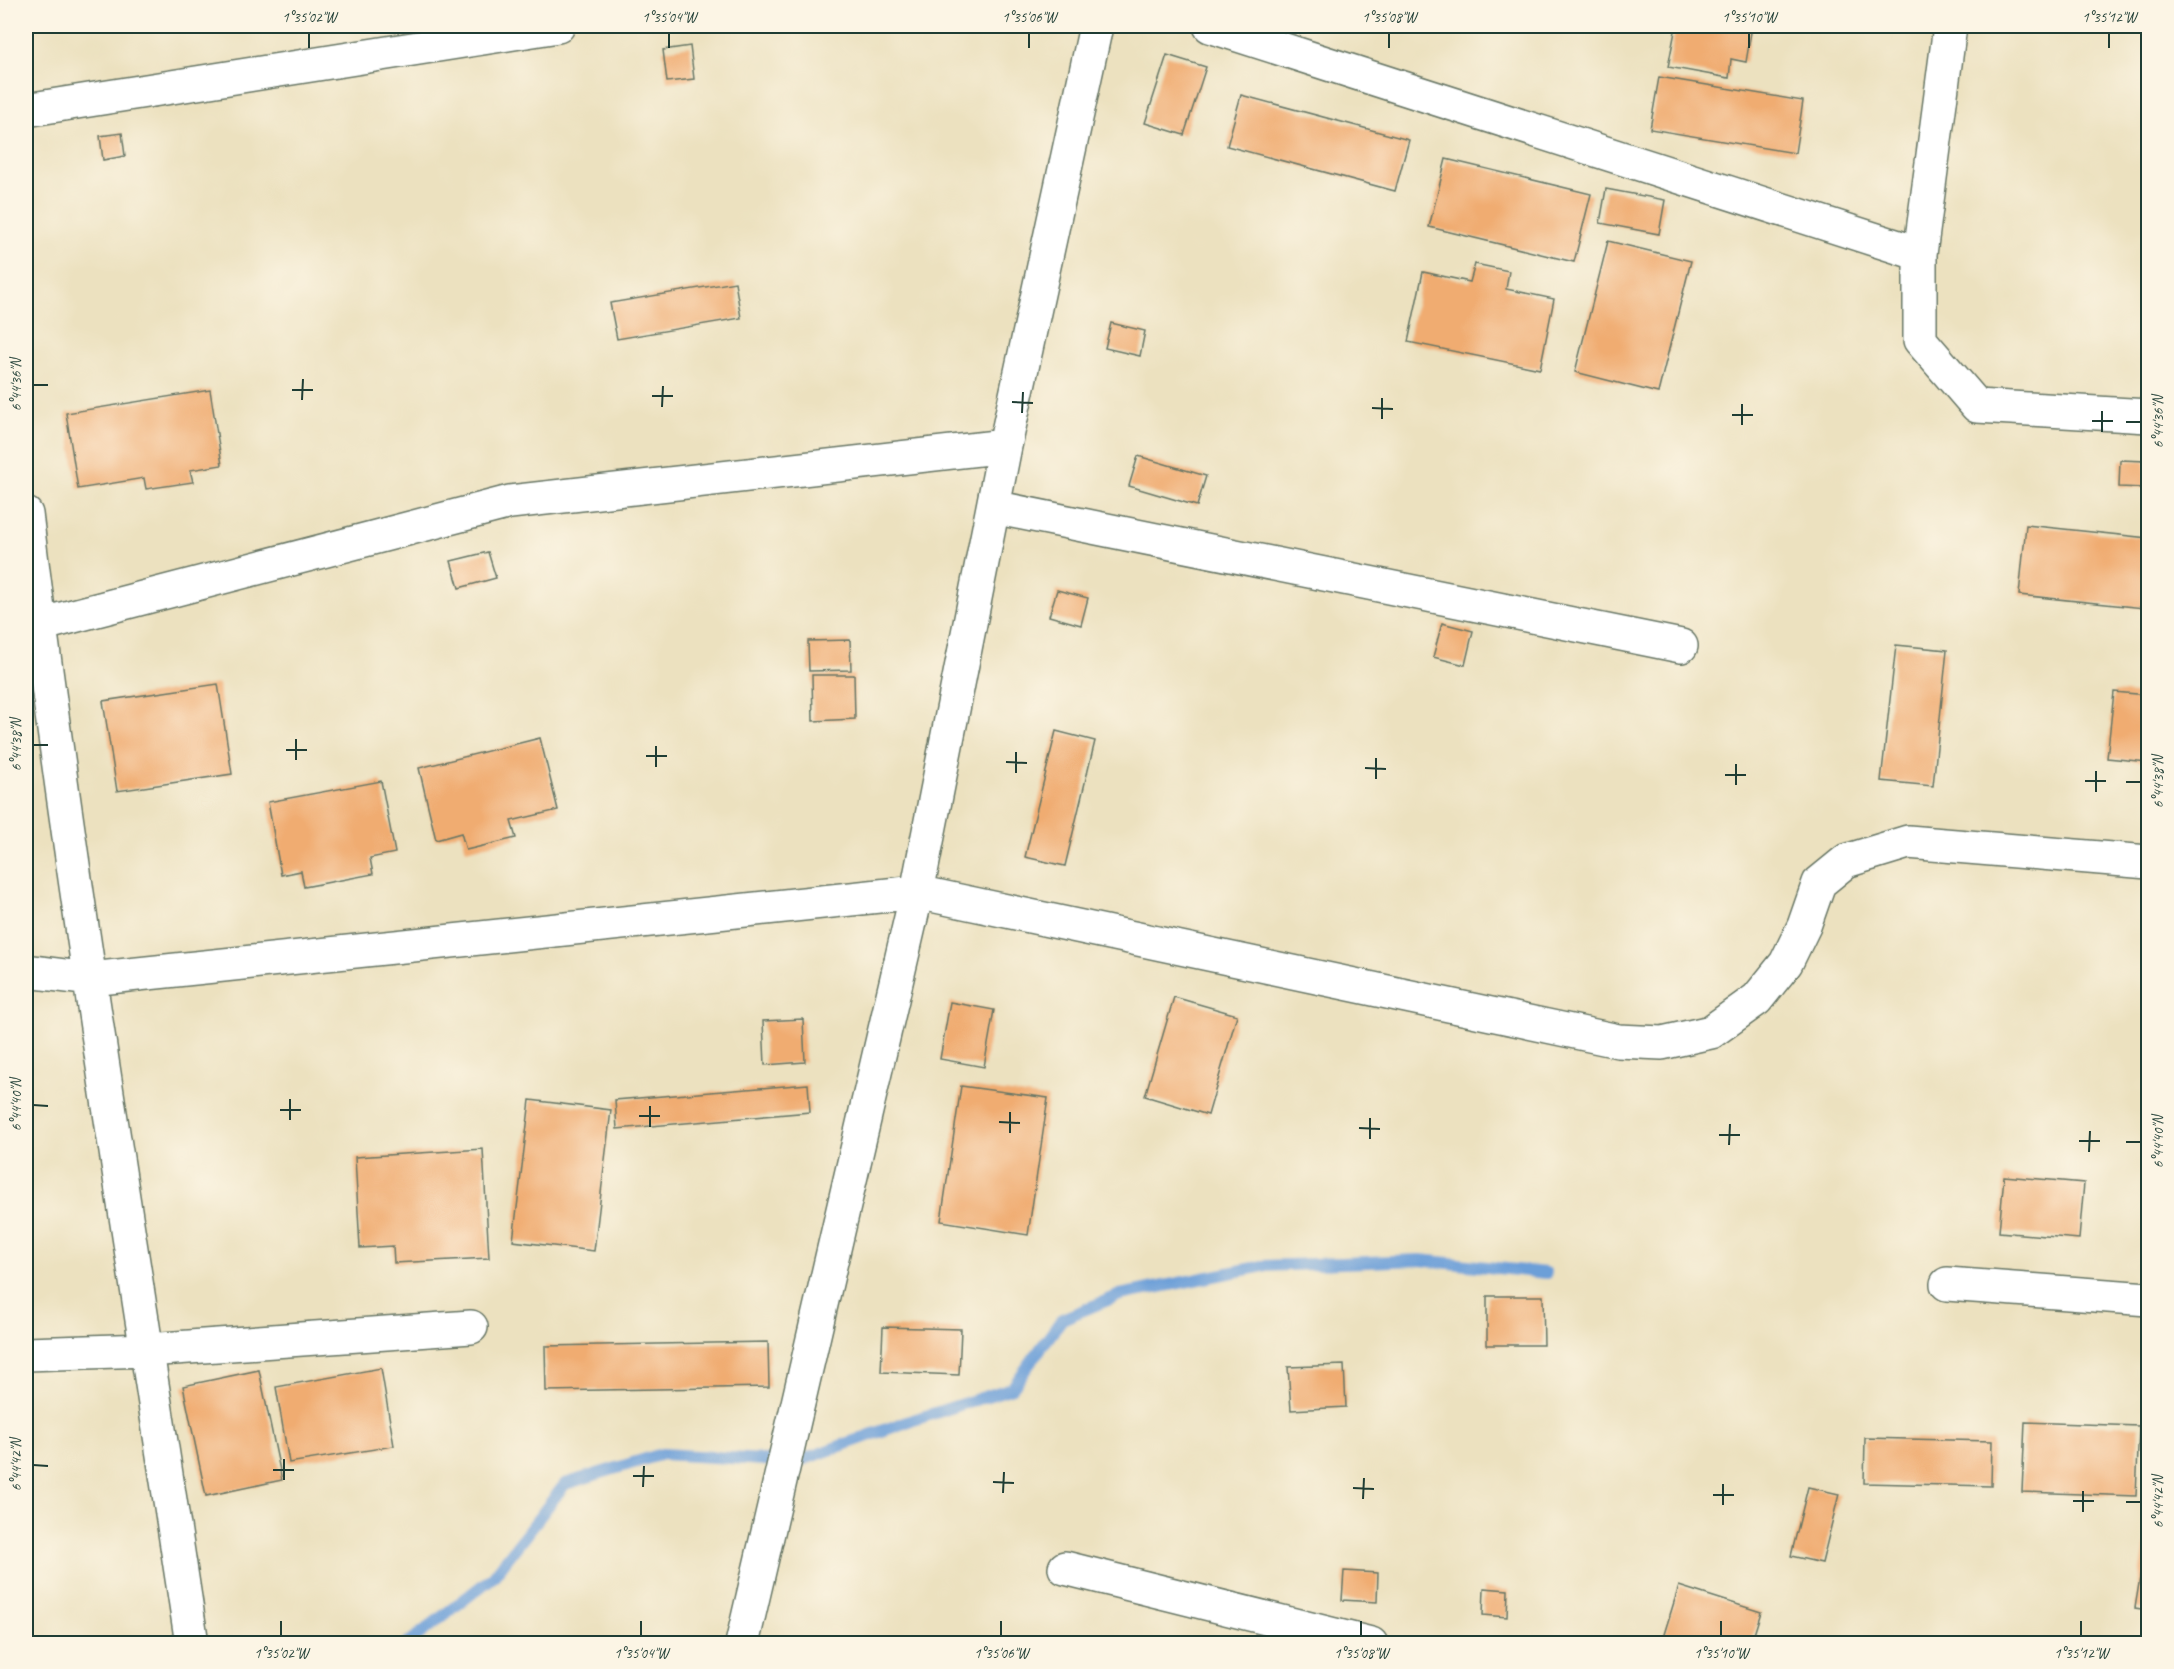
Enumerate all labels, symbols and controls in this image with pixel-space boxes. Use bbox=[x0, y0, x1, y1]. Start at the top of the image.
text: 1°35'02"W bbox=[282, 8, 339, 27]
text: 1°35'04"W bbox=[642, 8, 699, 27]
text: 1°35'06"W bbox=[1002, 8, 1059, 27]
text: 1°35'08"W bbox=[1362, 8, 1419, 27]
text: 1°35'10"W bbox=[1722, 8, 1779, 27]
text: 1°35'12"W bbox=[2082, 8, 2139, 27]
text: 6°44'36"N bbox=[7, 356, 26, 411]
text: 6°44'36"N bbox=[2149, 393, 2168, 448]
text: 6°44'38"N bbox=[7, 716, 26, 771]
text: 6°44'38"N bbox=[2149, 753, 2168, 808]
text: 6°44'40"N bbox=[7, 1076, 26, 1131]
text: 6°44'40"N bbox=[2149, 1113, 2168, 1168]
text: 6°44'42"N bbox=[7, 1436, 26, 1491]
text: 6°44'42"N bbox=[2149, 1473, 2168, 1528]
text: 1°35'02"W bbox=[254, 1644, 311, 1663]
text: 1°35'04"W bbox=[614, 1644, 671, 1663]
text: 1°35'06"W bbox=[974, 1644, 1031, 1663]
text: 1°35'08"W bbox=[1334, 1644, 1391, 1663]
text: 1°35'10"W bbox=[1694, 1644, 1751, 1663]
text: 1°35'12"W bbox=[2054, 1644, 2111, 1663]

